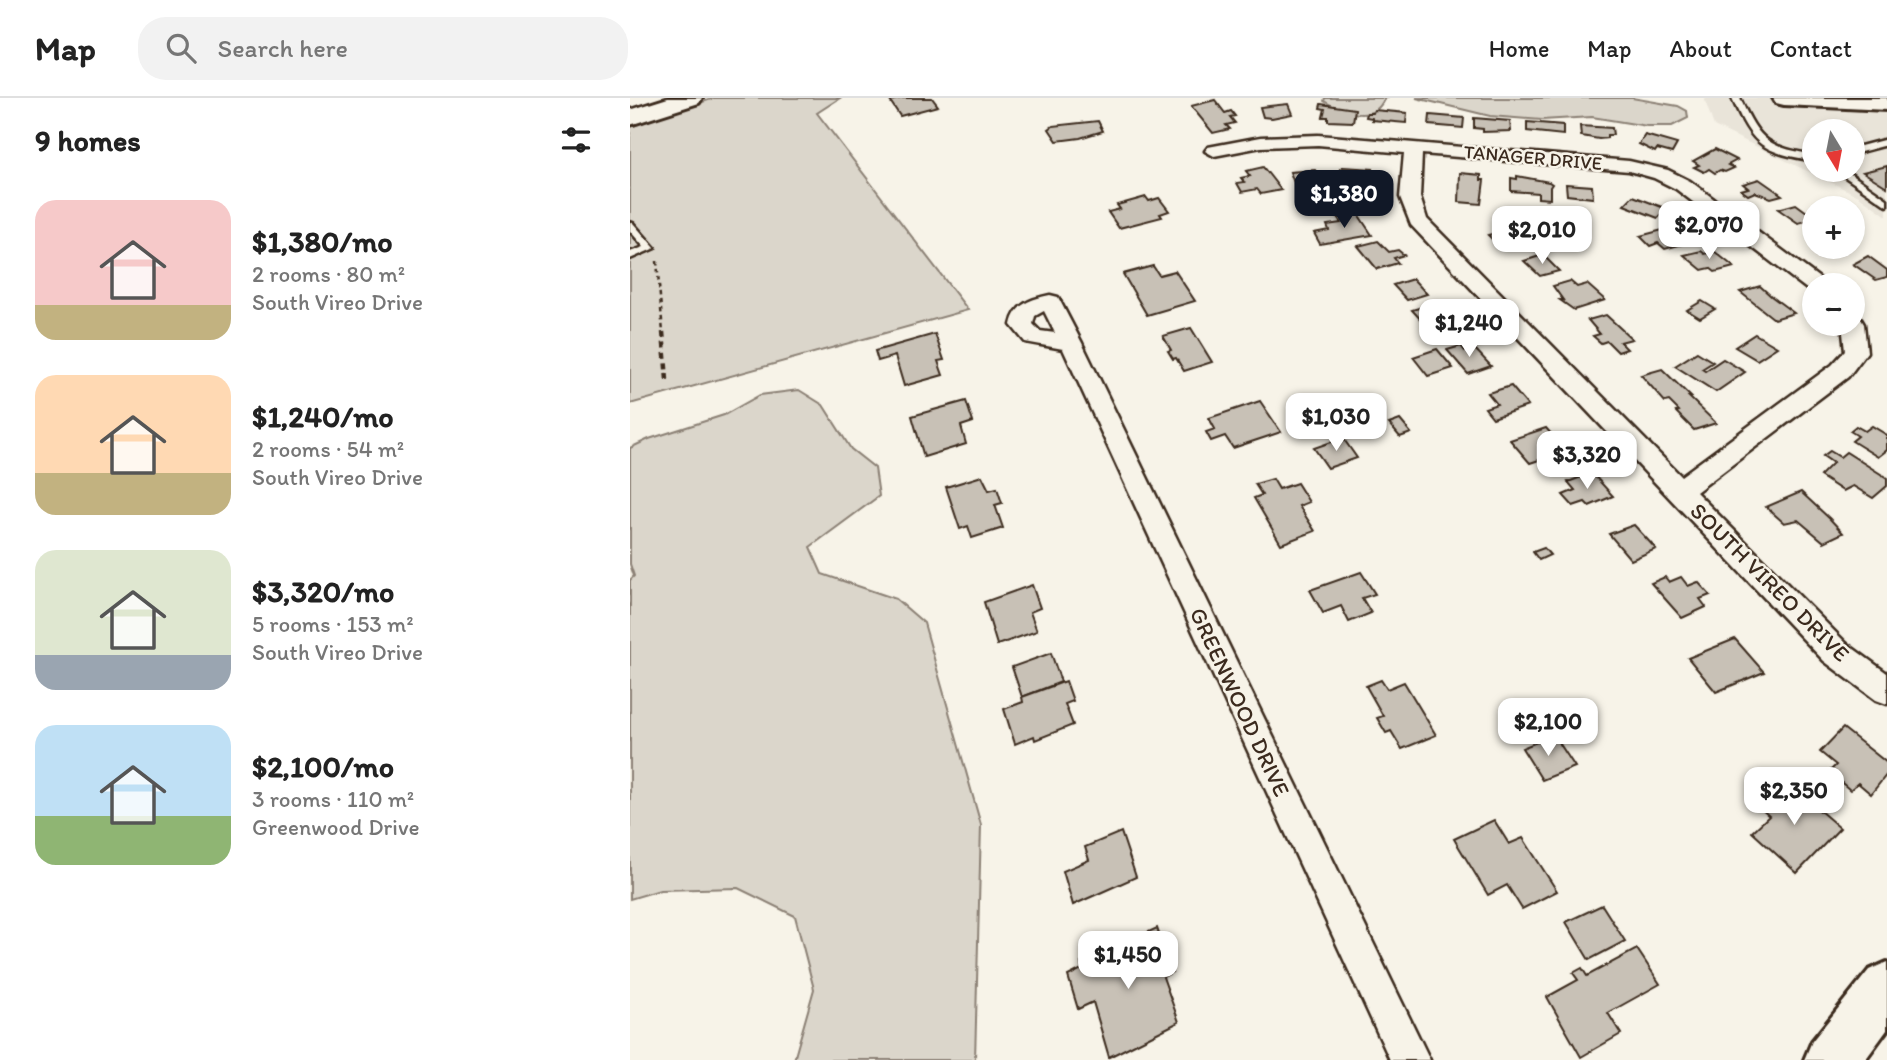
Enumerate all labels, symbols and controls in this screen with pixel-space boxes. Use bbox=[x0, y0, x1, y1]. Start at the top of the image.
search box bbox=[138, 17, 628, 80]
text: Map bbox=[35, 29, 96, 68]
icon: search bbox=[162, 29, 200, 67]
text: Search here bbox=[218, 32, 348, 64]
text: Home bbox=[1489, 34, 1549, 63]
text: Map bbox=[1587, 34, 1631, 63]
text: About bbox=[1669, 34, 1732, 63]
text: Contact bbox=[1770, 34, 1852, 63]
north arrow bbox=[1802, 119, 1866, 182]
map controls bbox=[1802, 119, 1865, 336]
icon: filters bbox=[557, 121, 595, 159]
text: 9 homes bbox=[35, 122, 141, 159]
street label: TANAGER DRIVE bbox=[1463, 140, 1603, 175]
pin: $1,380 bbox=[1287, 170, 1401, 230]
text: $1,380 bbox=[1310, 179, 1378, 207]
button: + bbox=[1802, 196, 1865, 259]
pin: $2,070 bbox=[1652, 202, 1766, 261]
pin: $2,010 bbox=[1485, 206, 1599, 266]
text: $2,070 bbox=[1675, 210, 1743, 238]
text: $2,010 bbox=[1508, 215, 1576, 243]
text: $1,380/mo bbox=[252, 223, 393, 260]
icon: home bbox=[91, 228, 175, 312]
text: 2 rooms · 80 m² bbox=[252, 260, 405, 288]
button: − bbox=[1802, 273, 1865, 336]
text: South Vireo Drive bbox=[252, 288, 423, 316]
pin: $1,240 bbox=[1412, 300, 1526, 359]
text: $1,240 bbox=[1435, 308, 1503, 336]
pin: $1,030 bbox=[1279, 394, 1393, 453]
text: $1,240/mo bbox=[252, 398, 394, 435]
text: $1,030 bbox=[1302, 402, 1370, 430]
icon: home bbox=[91, 403, 175, 487]
pin: $3,320 bbox=[1530, 432, 1644, 491]
text: 2 rooms · 54 m² bbox=[252, 435, 404, 463]
text: $3,320 bbox=[1553, 440, 1621, 468]
text: South Vireo Drive bbox=[252, 463, 423, 491]
street label: SOUTH VIREO DRIVE bbox=[1685, 497, 1855, 667]
text: $3,320/mo bbox=[252, 573, 394, 610]
icon: home bbox=[91, 578, 175, 662]
street label: GREENWOOD DRIVE bbox=[1184, 603, 1296, 801]
text: 5 rooms · 153 m² bbox=[252, 610, 414, 638]
text: South Vireo Drive bbox=[252, 638, 423, 666]
pin: $2,100 bbox=[1491, 698, 1605, 758]
text: $2,100 bbox=[1514, 707, 1582, 735]
text: $2,100/mo bbox=[252, 748, 394, 785]
icon: home bbox=[91, 753, 175, 837]
pin: $2,350 bbox=[1737, 768, 1851, 827]
text: $2,350 bbox=[1760, 776, 1828, 804]
text: 3 rooms · 110 m² bbox=[252, 785, 414, 813]
text: Greenwood Drive bbox=[252, 813, 420, 841]
pin: $1,450 bbox=[1071, 932, 1185, 991]
text: $1,450 bbox=[1094, 940, 1162, 968]

